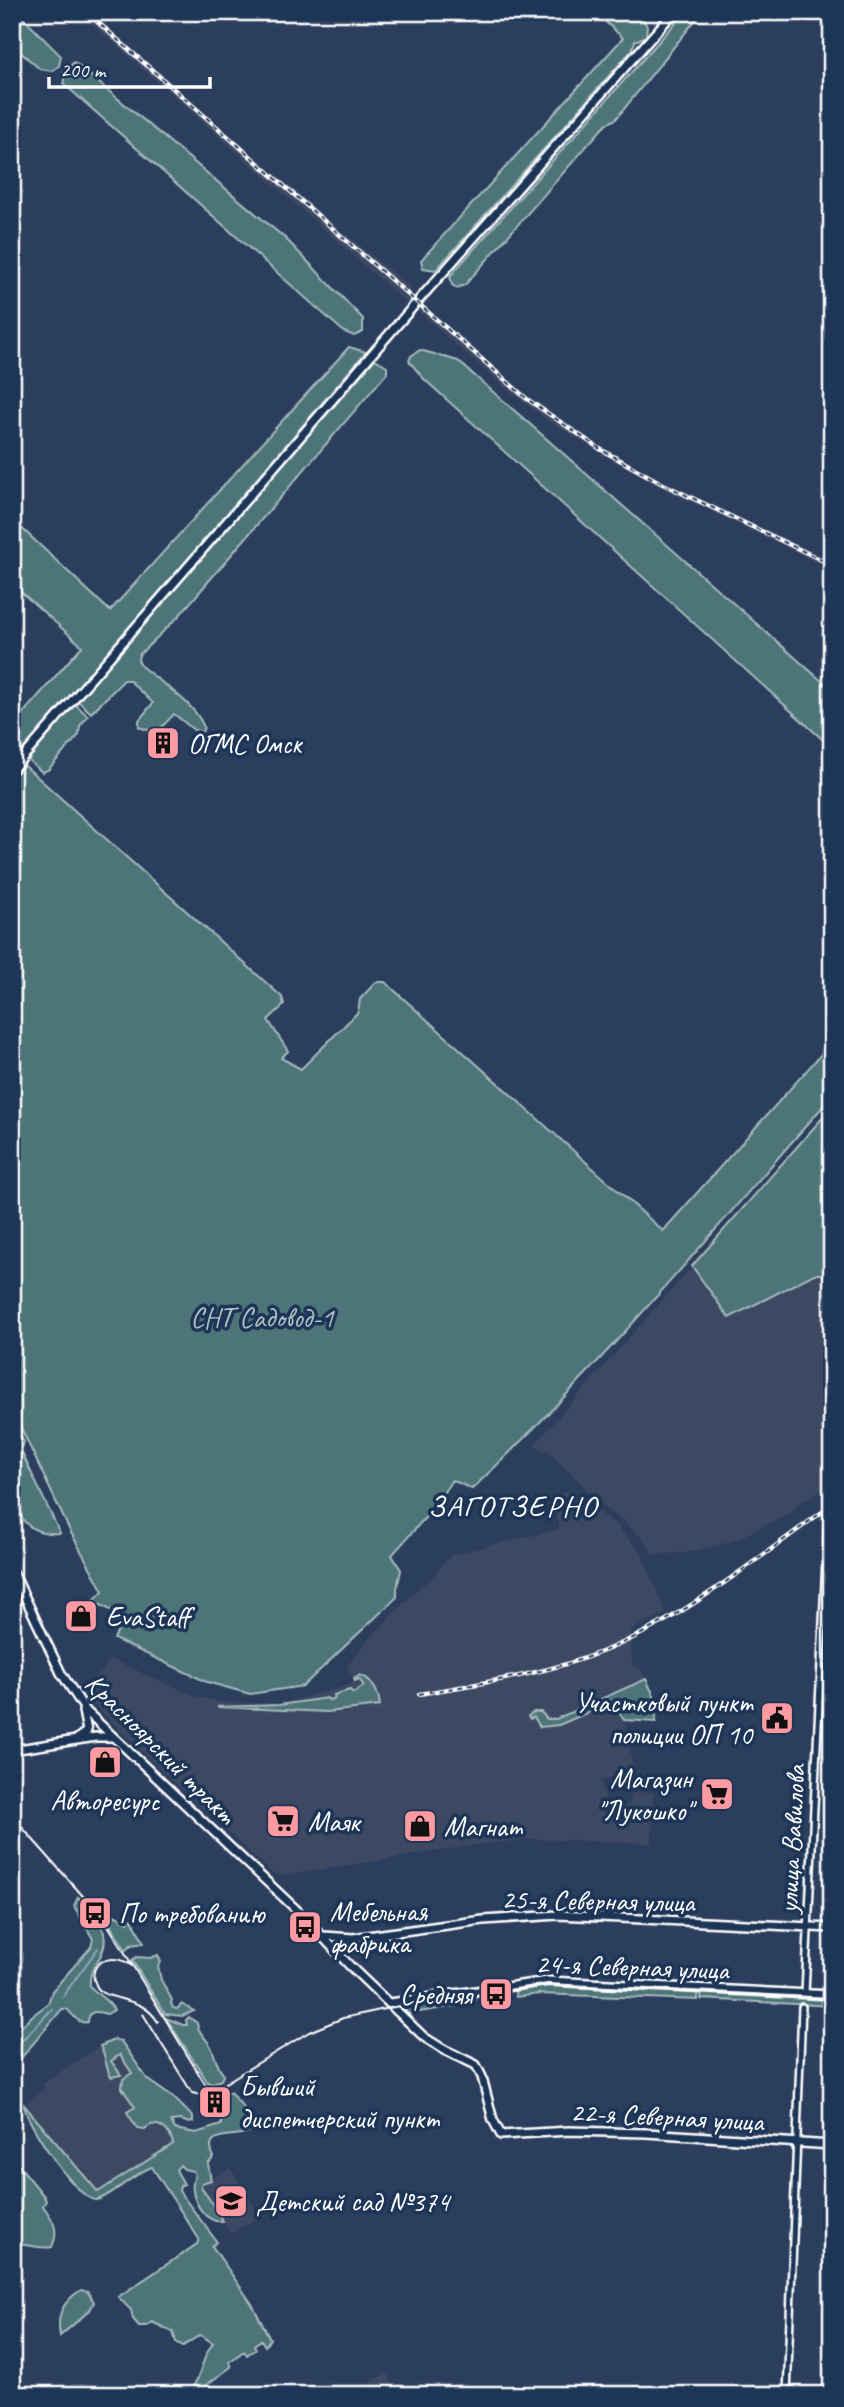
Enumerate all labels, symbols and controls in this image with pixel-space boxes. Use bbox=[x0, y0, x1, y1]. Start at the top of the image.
scale bar bbox=[49, 46, 210, 90]
text: 200 m bbox=[60, 57, 107, 83]
building icon: ОГМС Омск bbox=[144, 724, 182, 762]
place label: ОГМС Омск bbox=[188, 726, 303, 761]
park label: СНТ Садовод-1 bbox=[190, 1300, 335, 1335]
district label: ЗАГОТЗЕРНО bbox=[428, 1487, 599, 1525]
shop icon: EvaStaff bbox=[62, 1597, 100, 1635]
place label: EvaStaff bbox=[106, 1599, 196, 1634]
street label: Красноярский тракт bbox=[78, 1666, 245, 1832]
place label: Участковый пункт полиции ОП 10 bbox=[575, 1685, 754, 1752]
public building icon: Участковый пункт полиции ОП 10 bbox=[758, 1699, 796, 1737]
shop icon: Авторесурс bbox=[86, 1743, 124, 1781]
place label: Магазин "Лукошко" bbox=[597, 1761, 697, 1828]
street label: улица Вавилова bbox=[770, 1762, 813, 1916]
supermarket icon: Магазин "Лукошко" bbox=[698, 1775, 736, 1813]
place label: Авторесурс bbox=[51, 1783, 161, 1818]
supermarket icon: Маяк bbox=[264, 1802, 302, 1840]
place label: Маяк bbox=[308, 1804, 362, 1839]
shop icon: Магнат bbox=[401, 1807, 439, 1845]
place label: Магнат bbox=[444, 1809, 524, 1844]
street label: 25-я Северная улица bbox=[501, 1881, 697, 1920]
bus stop icon: По требованию bbox=[76, 1894, 114, 1932]
place label: Мебельная фабрика bbox=[330, 1894, 428, 1961]
place label: По требованию bbox=[119, 1896, 266, 1931]
bus stop icon: Мебельная фабрика bbox=[286, 1908, 324, 1946]
street label: 24-я Северная улица bbox=[535, 1946, 731, 1987]
bus stop icon: Средняя bbox=[477, 1975, 515, 2013]
place label: Средняя bbox=[400, 1977, 474, 2012]
place label: Бывший диспетчерский пункт bbox=[240, 2069, 440, 2136]
building icon: Бывший диспетчерский пункт bbox=[196, 2083, 234, 2121]
street label: 22-я Северная улица bbox=[570, 2094, 766, 2139]
school or university icon: Детский сад №374 bbox=[212, 2182, 250, 2220]
place label: Детский сад №374 bbox=[256, 2184, 452, 2219]

